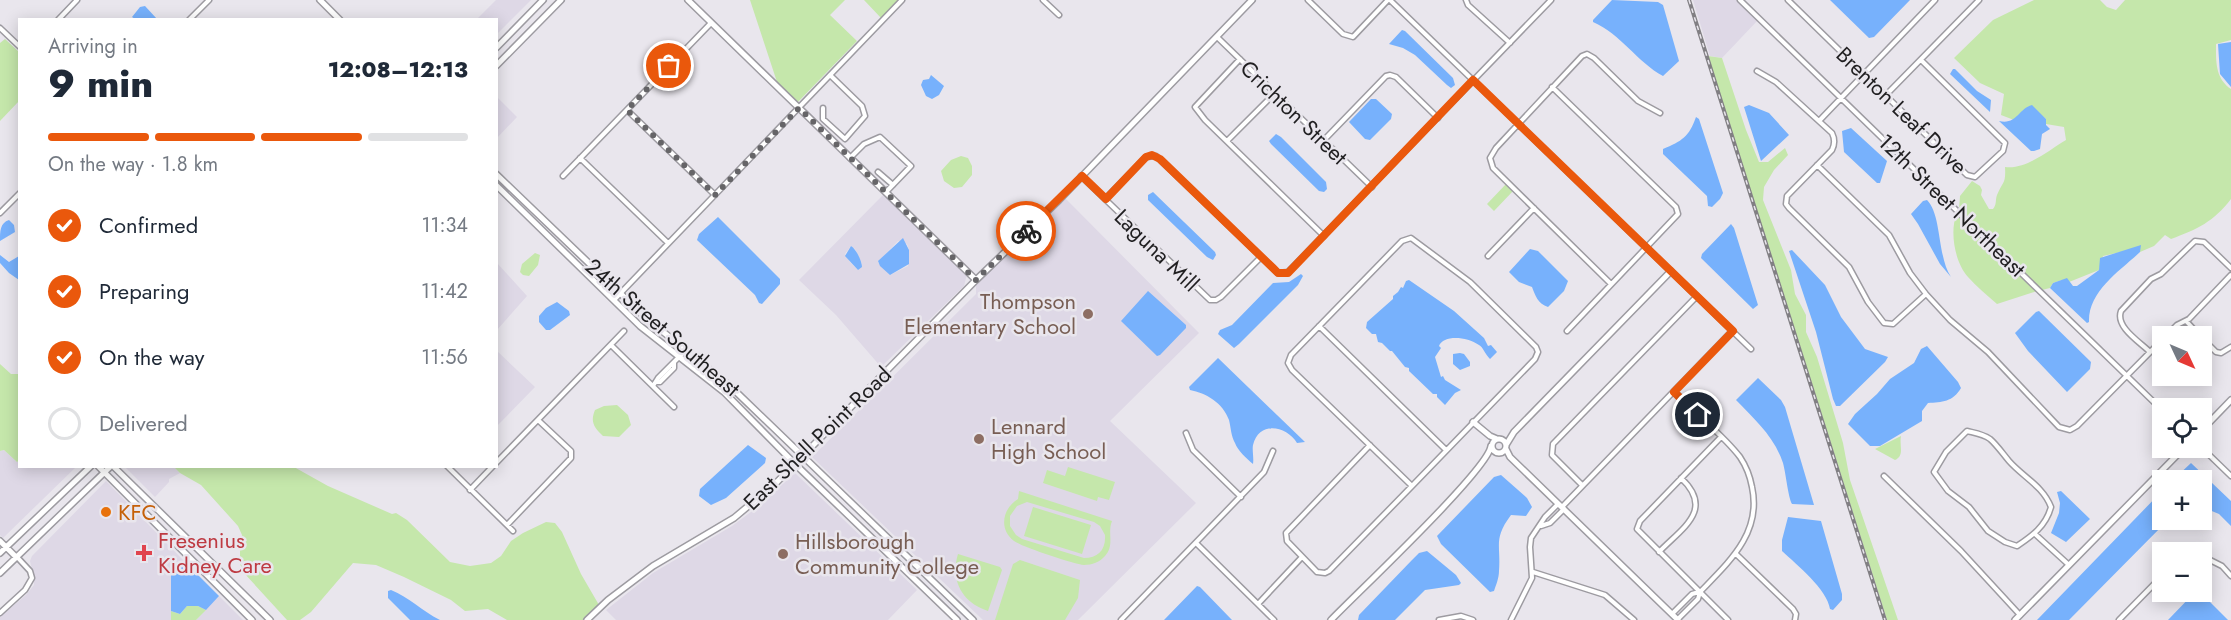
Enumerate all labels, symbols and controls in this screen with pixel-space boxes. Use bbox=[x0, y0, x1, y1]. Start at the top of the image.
text: Arriving in bbox=[48, 32, 138, 61]
street label: Brenton Leaf Drive bbox=[1829, 39, 1975, 181]
pin bbox=[643, 40, 694, 91]
icon: bag bbox=[652, 49, 685, 82]
street label: Crichton Street bbox=[1233, 52, 1355, 172]
text: 12:08–12:13 bbox=[328, 53, 468, 85]
text: 9 min bbox=[48, 55, 153, 112]
street label: 12th Street Northeast bbox=[1871, 126, 2034, 285]
text: On the way · 1.8 km bbox=[48, 150, 218, 179]
courier bbox=[996, 201, 1056, 261]
street label: Laguna Mill bbox=[1107, 201, 1207, 299]
icon: check bbox=[48, 209, 81, 242]
text: Confirmed bbox=[99, 209, 198, 241]
text: 11:34 bbox=[421, 211, 468, 240]
icon: bike bbox=[1010, 215, 1043, 248]
street label: 24th Street Southeast bbox=[578, 251, 748, 404]
icon: check bbox=[48, 275, 81, 308]
text: Preparing bbox=[99, 275, 190, 307]
text: 11:42 bbox=[421, 277, 468, 306]
place label: Thompson Elementary School bbox=[904, 285, 1076, 342]
marker: Thompson Elementary School bbox=[1081, 307, 1095, 321]
north arrow bbox=[2152, 326, 2212, 386]
map controls bbox=[2152, 326, 2212, 602]
icon: check bbox=[48, 341, 81, 374]
text: On the way bbox=[99, 341, 204, 373]
text: 11:56 bbox=[421, 343, 468, 372]
street label: East Shell Point Road bbox=[736, 359, 898, 517]
pin bbox=[1672, 389, 1723, 440]
icon: home bbox=[1681, 398, 1714, 431]
button: locate bbox=[2152, 398, 2212, 458]
text: Delivered bbox=[99, 407, 188, 439]
place label: Lennard High School bbox=[991, 410, 1106, 467]
marker: Lennard High School bbox=[972, 432, 986, 446]
button: + bbox=[2152, 470, 2212, 530]
place label: KFC bbox=[118, 496, 157, 528]
marker: KFC bbox=[99, 505, 113, 519]
place label: Fresenius Kidney Care bbox=[158, 524, 272, 581]
place label: Hillsborough Community College bbox=[795, 525, 979, 582]
button: − bbox=[2152, 542, 2212, 602]
marker: Fresenius Kidney Care bbox=[135, 544, 153, 562]
marker: Hillsborough Community College bbox=[776, 547, 790, 561]

